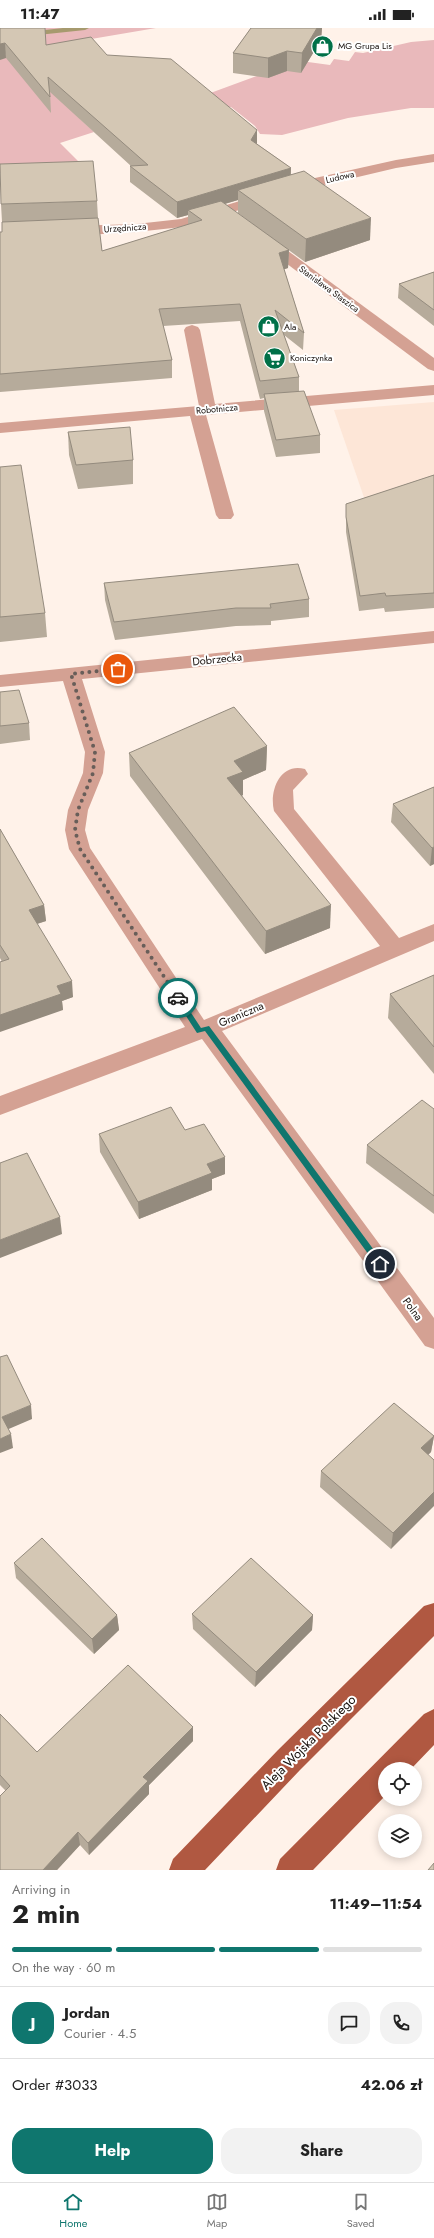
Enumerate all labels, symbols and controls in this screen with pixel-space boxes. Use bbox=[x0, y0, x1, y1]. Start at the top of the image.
text: 11:47 bbox=[20, 3, 60, 25]
shop icon: MG Grupa Lis bbox=[310, 33, 336, 59]
place label: MG Grupa Lis bbox=[338, 39, 392, 52]
street label: Ludowa bbox=[324, 167, 355, 186]
street label: Urzędnicza bbox=[103, 220, 147, 235]
street label: Stanisława Staszica bbox=[296, 262, 362, 315]
shop icon: Ala bbox=[256, 314, 282, 340]
place label: Ala bbox=[284, 320, 296, 333]
supermarket icon: Koniczynka bbox=[261, 345, 287, 371]
place label: Koniczynka bbox=[290, 351, 332, 364]
street label: Robotnicza bbox=[195, 400, 238, 417]
street label: Dobrzecka bbox=[191, 648, 243, 670]
pin bbox=[101, 652, 135, 686]
icon: bag bbox=[107, 658, 129, 680]
courier bbox=[158, 978, 198, 1018]
icon: car bbox=[167, 987, 189, 1009]
street label: Graniczna bbox=[216, 997, 266, 1031]
pin bbox=[363, 1247, 397, 1281]
icon: home bbox=[369, 1253, 391, 1275]
street label: Polna bbox=[399, 1294, 427, 1324]
street label: Aleja Wojska Polskiego bbox=[257, 1691, 360, 1794]
map controls bbox=[378, 1762, 422, 1858]
button: locate bbox=[378, 1762, 422, 1806]
button: layers bbox=[378, 1814, 422, 1858]
text: Arriving in bbox=[12, 1880, 70, 1899]
text: 11:49–11:54 bbox=[329, 1893, 422, 1915]
text: 2 min bbox=[12, 1895, 80, 1933]
text: On the way · 60 m bbox=[12, 1958, 115, 1977]
text: Jordan bbox=[64, 2002, 110, 2024]
button: chat bbox=[328, 2002, 370, 2044]
button: phone bbox=[380, 2002, 422, 2044]
text: J bbox=[31, 2012, 35, 2034]
text: Courier · 4.5 bbox=[64, 2024, 136, 2043]
text: Order #3033 bbox=[12, 2074, 98, 2096]
text: 42.06 zł bbox=[361, 2074, 422, 2096]
button: Help bbox=[12, 2128, 213, 2174]
button: Share bbox=[221, 2128, 422, 2174]
tab: Home bbox=[59, 2191, 87, 2231]
tab: Map bbox=[206, 2191, 228, 2231]
tab: Saved bbox=[347, 2191, 375, 2231]

